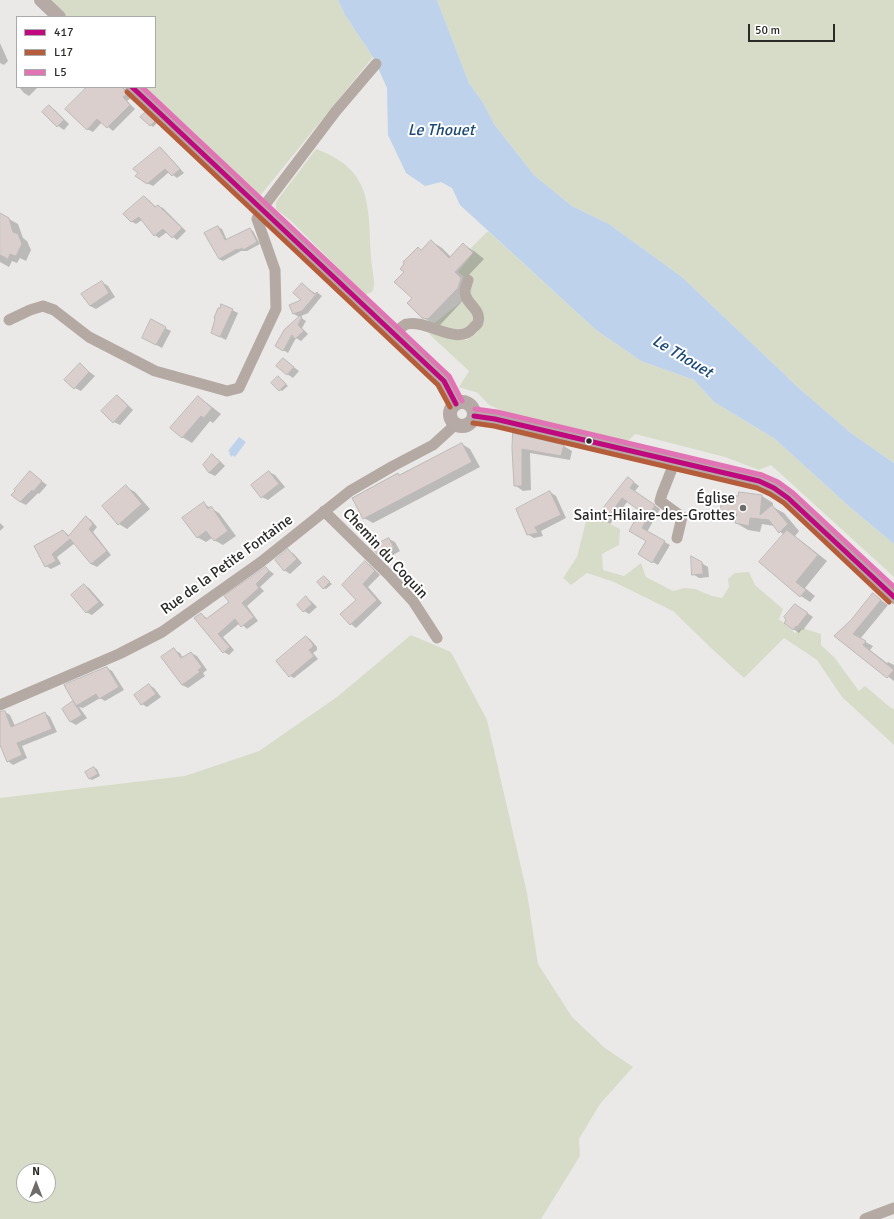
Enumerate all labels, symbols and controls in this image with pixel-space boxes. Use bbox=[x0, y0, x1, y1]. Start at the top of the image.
legend bbox=[16, 16, 156, 88]
scale bar bbox=[750, 16, 837, 42]
text: 50 m bbox=[755, 23, 780, 38]
text: 417 bbox=[54, 25, 73, 40]
text: L17 bbox=[54, 45, 73, 60]
text: L5 bbox=[54, 65, 67, 80]
water label: Le Thouet bbox=[408, 121, 474, 141]
water label: Le Thouet bbox=[648, 332, 716, 382]
unlabelled marker bbox=[584, 436, 594, 446]
place label: Église Saint-Hilaire-des-Grottes bbox=[574, 490, 735, 525]
marker: Église Saint-Hilaire-des-Grottes bbox=[738, 503, 748, 513]
street label: Chemin du Coquin bbox=[339, 505, 431, 603]
street label: Rue de la Petite Fontaine bbox=[158, 511, 296, 619]
north arrow bbox=[16, 1163, 56, 1203]
text: N bbox=[32, 1165, 40, 1178]

